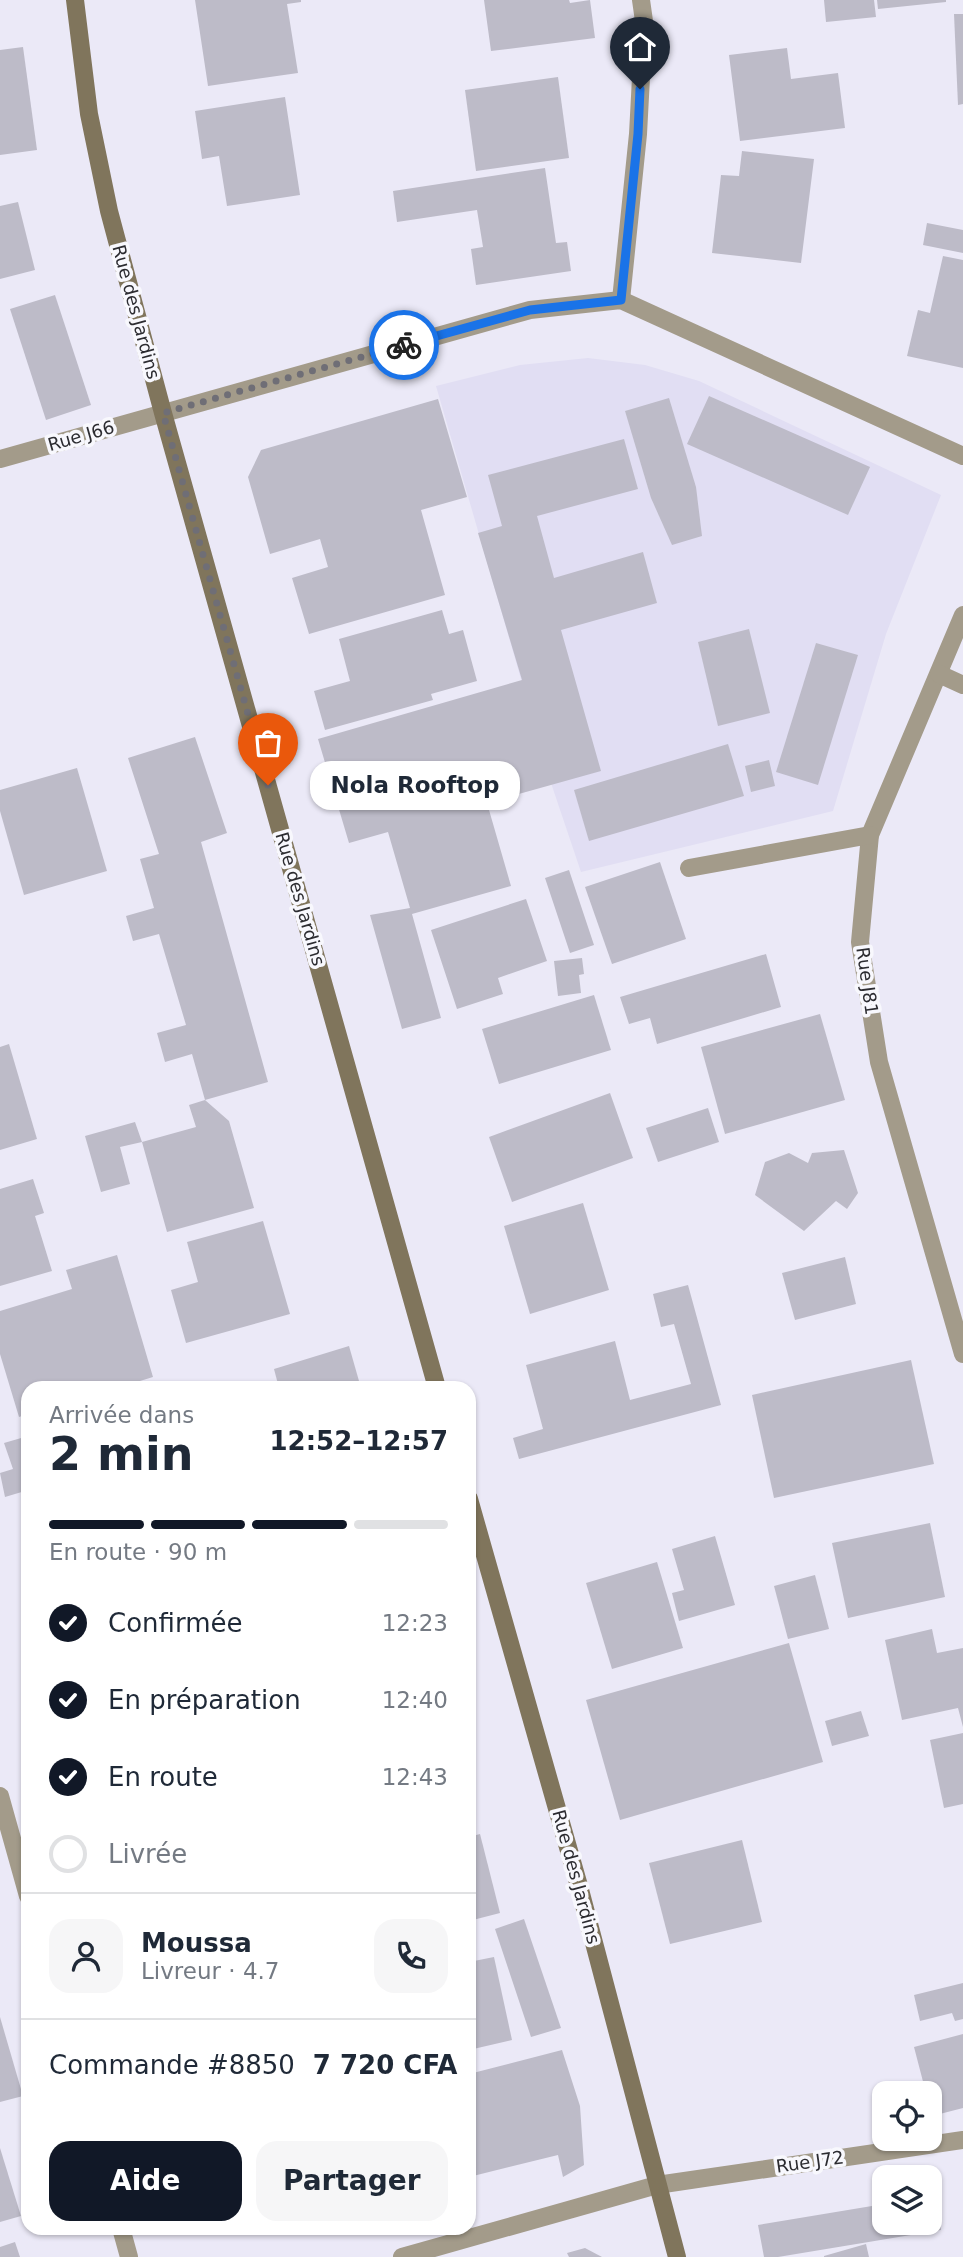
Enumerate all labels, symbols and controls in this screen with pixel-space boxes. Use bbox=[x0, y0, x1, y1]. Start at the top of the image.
pin bbox=[610, 17, 670, 89]
icon: home bbox=[621, 28, 659, 66]
street label: Rue des Jardins bbox=[108, 242, 165, 381]
courier bbox=[369, 310, 439, 380]
icon: bike bbox=[385, 326, 423, 364]
street label: Rue J66 bbox=[45, 416, 116, 455]
pin bbox=[238, 713, 298, 785]
icon: bag bbox=[249, 724, 287, 762]
callout: Nola Rooftop bbox=[310, 760, 520, 810]
text: Nola Rooftop bbox=[330, 772, 500, 798]
street label: Rue des Jardins bbox=[271, 830, 330, 968]
street label: Rue J81 bbox=[852, 946, 883, 1016]
text: Arrivée dans bbox=[49, 1402, 194, 1428]
text: 12:52–12:57 bbox=[269, 1426, 448, 1456]
text: 2 min bbox=[49, 1427, 193, 1481]
text: En route · 90 m bbox=[49, 1539, 227, 1565]
icon: check bbox=[49, 1604, 87, 1642]
text: Confirmée bbox=[108, 1608, 242, 1638]
text: 12:23 bbox=[382, 1610, 448, 1636]
icon: check bbox=[49, 1681, 87, 1719]
text: En préparation bbox=[108, 1685, 301, 1715]
text: 12:40 bbox=[382, 1687, 448, 1713]
icon: check bbox=[49, 1758, 87, 1796]
text: En route bbox=[108, 1762, 218, 1792]
text: 12:43 bbox=[382, 1764, 448, 1790]
street label: Rue des Jardins bbox=[548, 1807, 605, 1946]
text: Livrée bbox=[108, 1839, 187, 1869]
button: person bbox=[49, 1919, 123, 1993]
button: phone bbox=[374, 1919, 448, 1993]
text: Moussa bbox=[141, 1928, 252, 1958]
text: Livreur · 4.7 bbox=[141, 1958, 279, 1984]
text: Commande #8850 bbox=[49, 2050, 295, 2080]
text: 7 720 CFA bbox=[313, 2050, 457, 2080]
map controls bbox=[872, 2081, 942, 2235]
button: locate bbox=[872, 2081, 942, 2151]
button: Aide bbox=[49, 2141, 242, 2221]
button: Partager bbox=[256, 2141, 448, 2221]
street label: Rue J72 bbox=[775, 2146, 845, 2177]
button: layers bbox=[872, 2165, 942, 2235]

